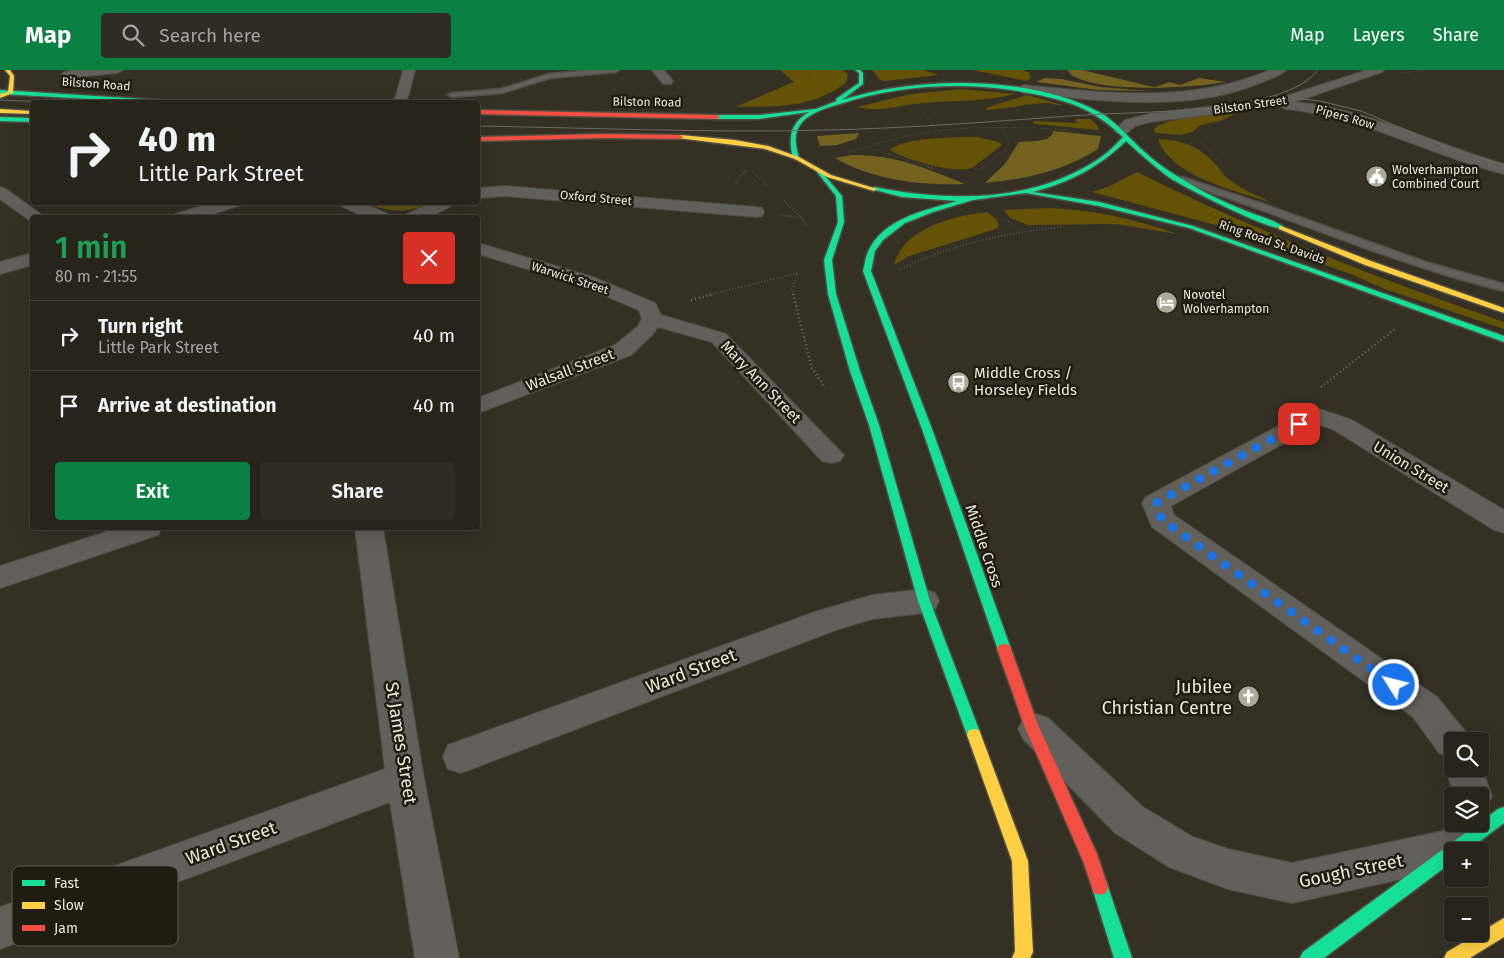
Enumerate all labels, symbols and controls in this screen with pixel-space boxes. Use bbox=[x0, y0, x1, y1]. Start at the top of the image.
search box bbox=[101, 13, 451, 58]
text: Map bbox=[25, 21, 71, 49]
icon: search bbox=[119, 21, 147, 49]
text: Search here bbox=[159, 24, 261, 47]
text: Map bbox=[1290, 24, 1325, 46]
text: Layers bbox=[1353, 24, 1405, 46]
text: Share bbox=[1433, 24, 1479, 46]
street label: Bilston Road bbox=[61, 75, 131, 93]
street label: Bilston Street bbox=[1213, 93, 1288, 117]
street label: Bilston Road bbox=[612, 94, 682, 110]
street label: Pipers Row bbox=[1314, 102, 1376, 132]
text: 40 m bbox=[138, 118, 216, 160]
icon: right bbox=[55, 120, 120, 185]
text: Little Park Street bbox=[138, 160, 304, 187]
place label: Wolverhampton Combined Court bbox=[1392, 163, 1480, 191]
public building icon: Wolverhampton Combined Court bbox=[1364, 165, 1388, 189]
street label: Oxford Street bbox=[559, 188, 633, 208]
street label: Ring Road St. Davids bbox=[1217, 217, 1327, 267]
text: 1 min bbox=[55, 230, 127, 266]
button: close bbox=[403, 232, 455, 284]
street label: Warwick Street bbox=[530, 259, 611, 297]
text: 80 m · 21:55 bbox=[55, 267, 137, 286]
place label: Novotel Wolverhampton bbox=[1183, 288, 1269, 316]
hotel icon: Novotel Wolverhampton bbox=[1155, 290, 1179, 314]
text: Turn right bbox=[98, 315, 183, 338]
icon: right bbox=[55, 322, 83, 350]
text: 40 m bbox=[413, 324, 455, 347]
street label: Mary Ann Street bbox=[717, 337, 805, 427]
text: Little Park Street bbox=[98, 338, 219, 357]
street label: Walsall Street bbox=[524, 345, 617, 395]
place label: Middle Cross / Horseley Fields bbox=[974, 364, 1077, 399]
bus stop icon: Middle Cross / Horseley Fields bbox=[946, 370, 970, 394]
icon: arrive bbox=[55, 392, 83, 420]
text: Arrive at destination bbox=[98, 394, 277, 417]
text: 40 m bbox=[413, 394, 455, 417]
pin bbox=[1278, 403, 1320, 445]
icon: arrive bbox=[1285, 410, 1313, 438]
street label: Union Street bbox=[1370, 437, 1453, 497]
button: Exit bbox=[55, 462, 250, 520]
button: Share bbox=[260, 462, 455, 520]
street label: Middle Cross bbox=[961, 502, 1007, 590]
street label: Ward Street bbox=[643, 644, 740, 698]
position arrow bbox=[1367, 658, 1419, 710]
place label: Jubilee Christian Centre bbox=[1102, 676, 1232, 719]
street label: St James Street bbox=[380, 680, 422, 806]
church icon: Jubilee Christian Centre bbox=[1236, 685, 1260, 709]
map controls bbox=[1444, 732, 1489, 942]
button: search bbox=[1444, 732, 1489, 777]
button: layers bbox=[1444, 787, 1489, 832]
street label: Ward Street bbox=[183, 816, 280, 870]
button: + bbox=[1444, 842, 1489, 887]
street label: Gough Street bbox=[1297, 849, 1406, 893]
legend bbox=[12, 866, 178, 946]
text: Fast bbox=[54, 875, 80, 892]
text: Slow bbox=[54, 897, 84, 914]
button: − bbox=[1444, 897, 1489, 942]
text: Jam bbox=[54, 920, 78, 937]

